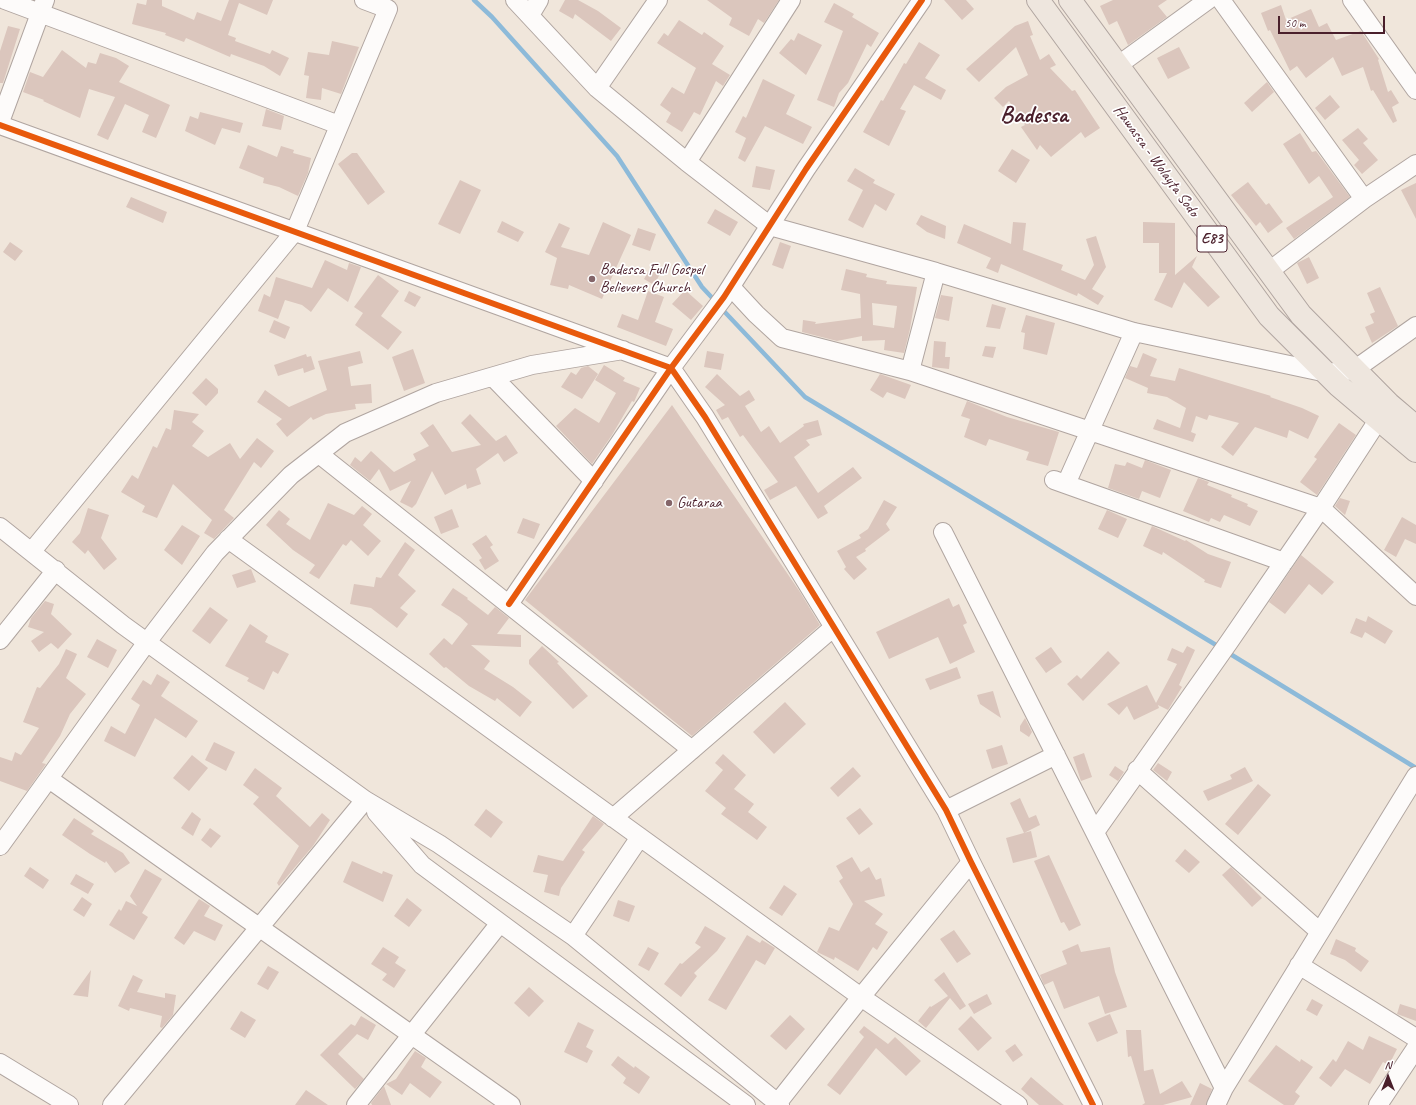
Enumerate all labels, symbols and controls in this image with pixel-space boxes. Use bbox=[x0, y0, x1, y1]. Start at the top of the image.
scale bar bbox=[1280, 8, 1387, 34]
text: 50 m bbox=[1285, 15, 1305, 31]
street label: Hawassa - Wolayta Sodo bbox=[1109, 101, 1203, 221]
district label: Badessa bbox=[1000, 102, 1068, 130]
road number: E83 bbox=[1197, 226, 1227, 252]
place label: Badessa Full Gospel Believers Church bbox=[600, 260, 703, 298]
marker: Badessa Full Gospel Believers Church bbox=[587, 274, 597, 284]
place label: Gutaraa bbox=[677, 493, 722, 513]
marker: Gutaraa bbox=[664, 498, 674, 508]
north arrow bbox=[1368, 1057, 1408, 1097]
text: N bbox=[1385, 1058, 1391, 1072]

